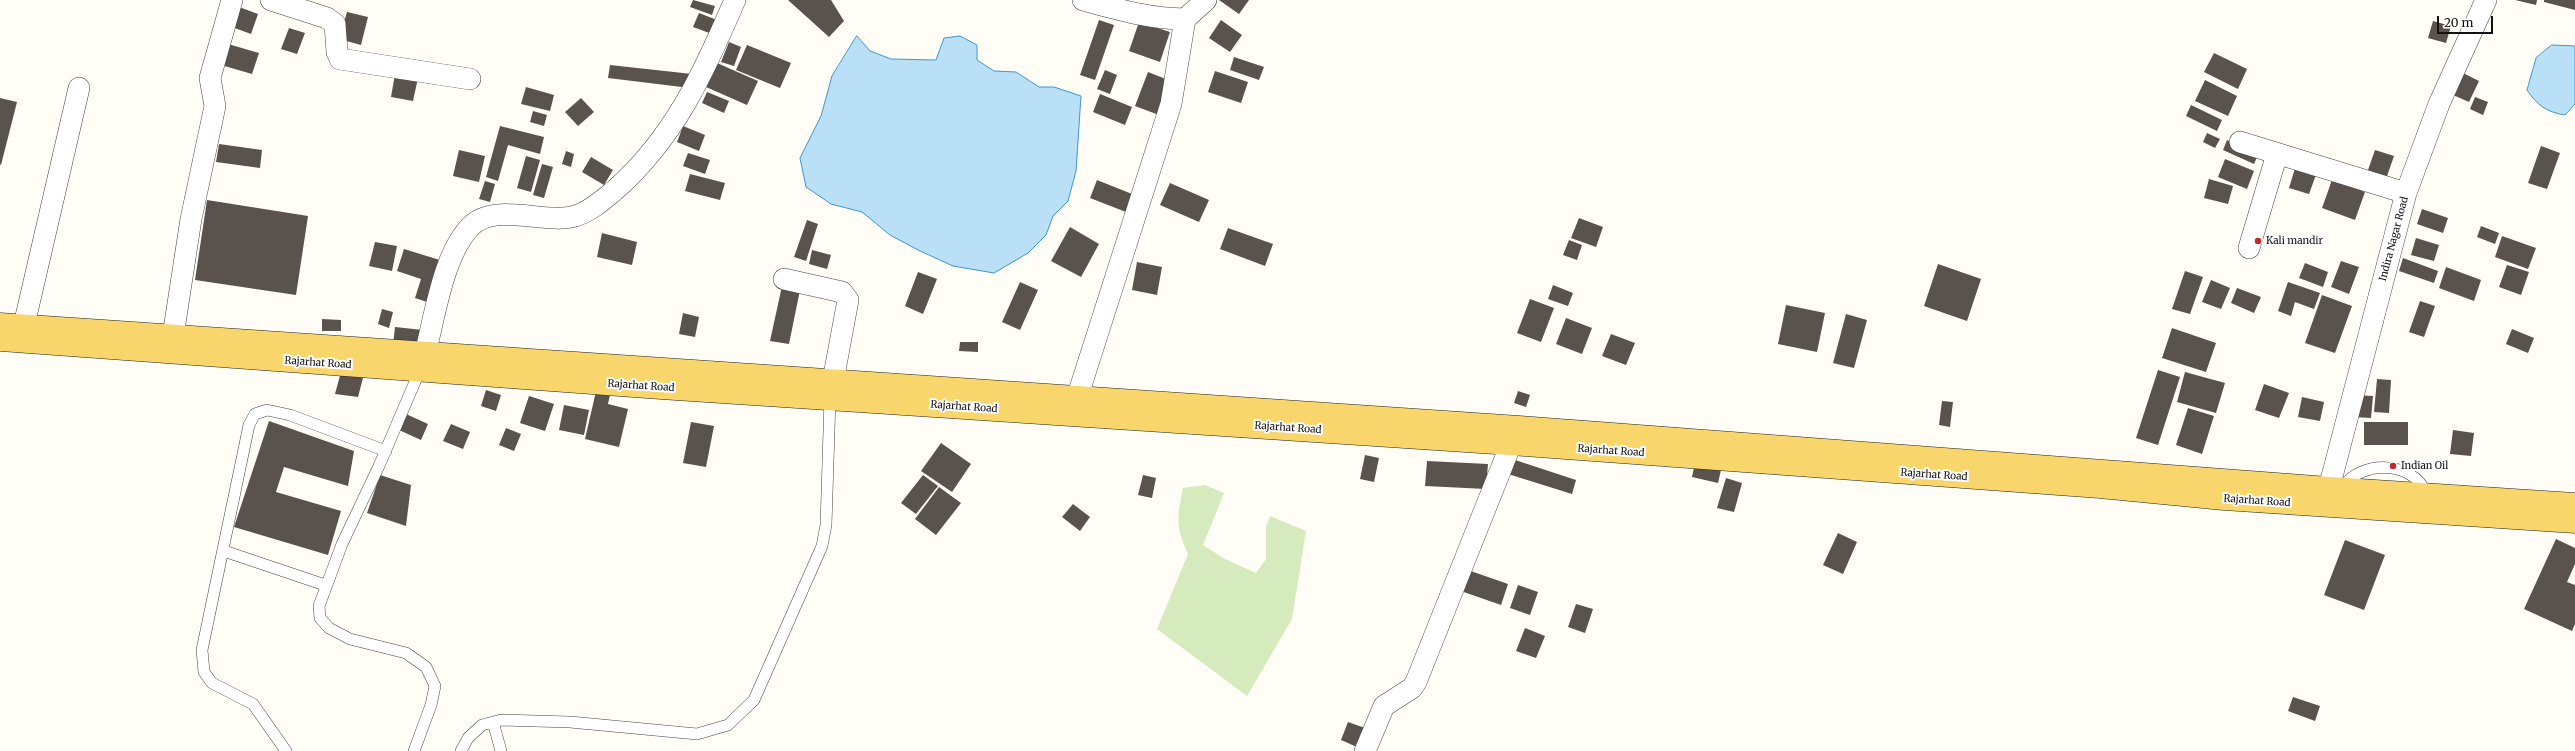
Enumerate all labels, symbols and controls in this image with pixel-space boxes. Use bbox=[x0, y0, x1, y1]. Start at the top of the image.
scale bar bbox=[2439, 8, 2495, 34]
text: 20 m bbox=[2444, 15, 2473, 30]
street label: Indira Nagar Road bbox=[2377, 195, 2411, 283]
place label: Kali mandir bbox=[2266, 235, 2323, 247]
marker: Kali mandir bbox=[2253, 236, 2263, 246]
street label: Rajarhat Road bbox=[284, 355, 352, 371]
street label: Rajarhat Road bbox=[607, 378, 675, 394]
street label: Rajarhat Road bbox=[930, 399, 998, 415]
street label: Rajarhat Road bbox=[1254, 420, 1322, 436]
street label: Rajarhat Road bbox=[1577, 443, 1645, 459]
place label: Indian Oil bbox=[2401, 460, 2448, 472]
marker: Indian Oil bbox=[2388, 461, 2398, 471]
street label: Rajarhat Road bbox=[1900, 467, 1968, 483]
street label: Rajarhat Road bbox=[2223, 493, 2291, 509]

